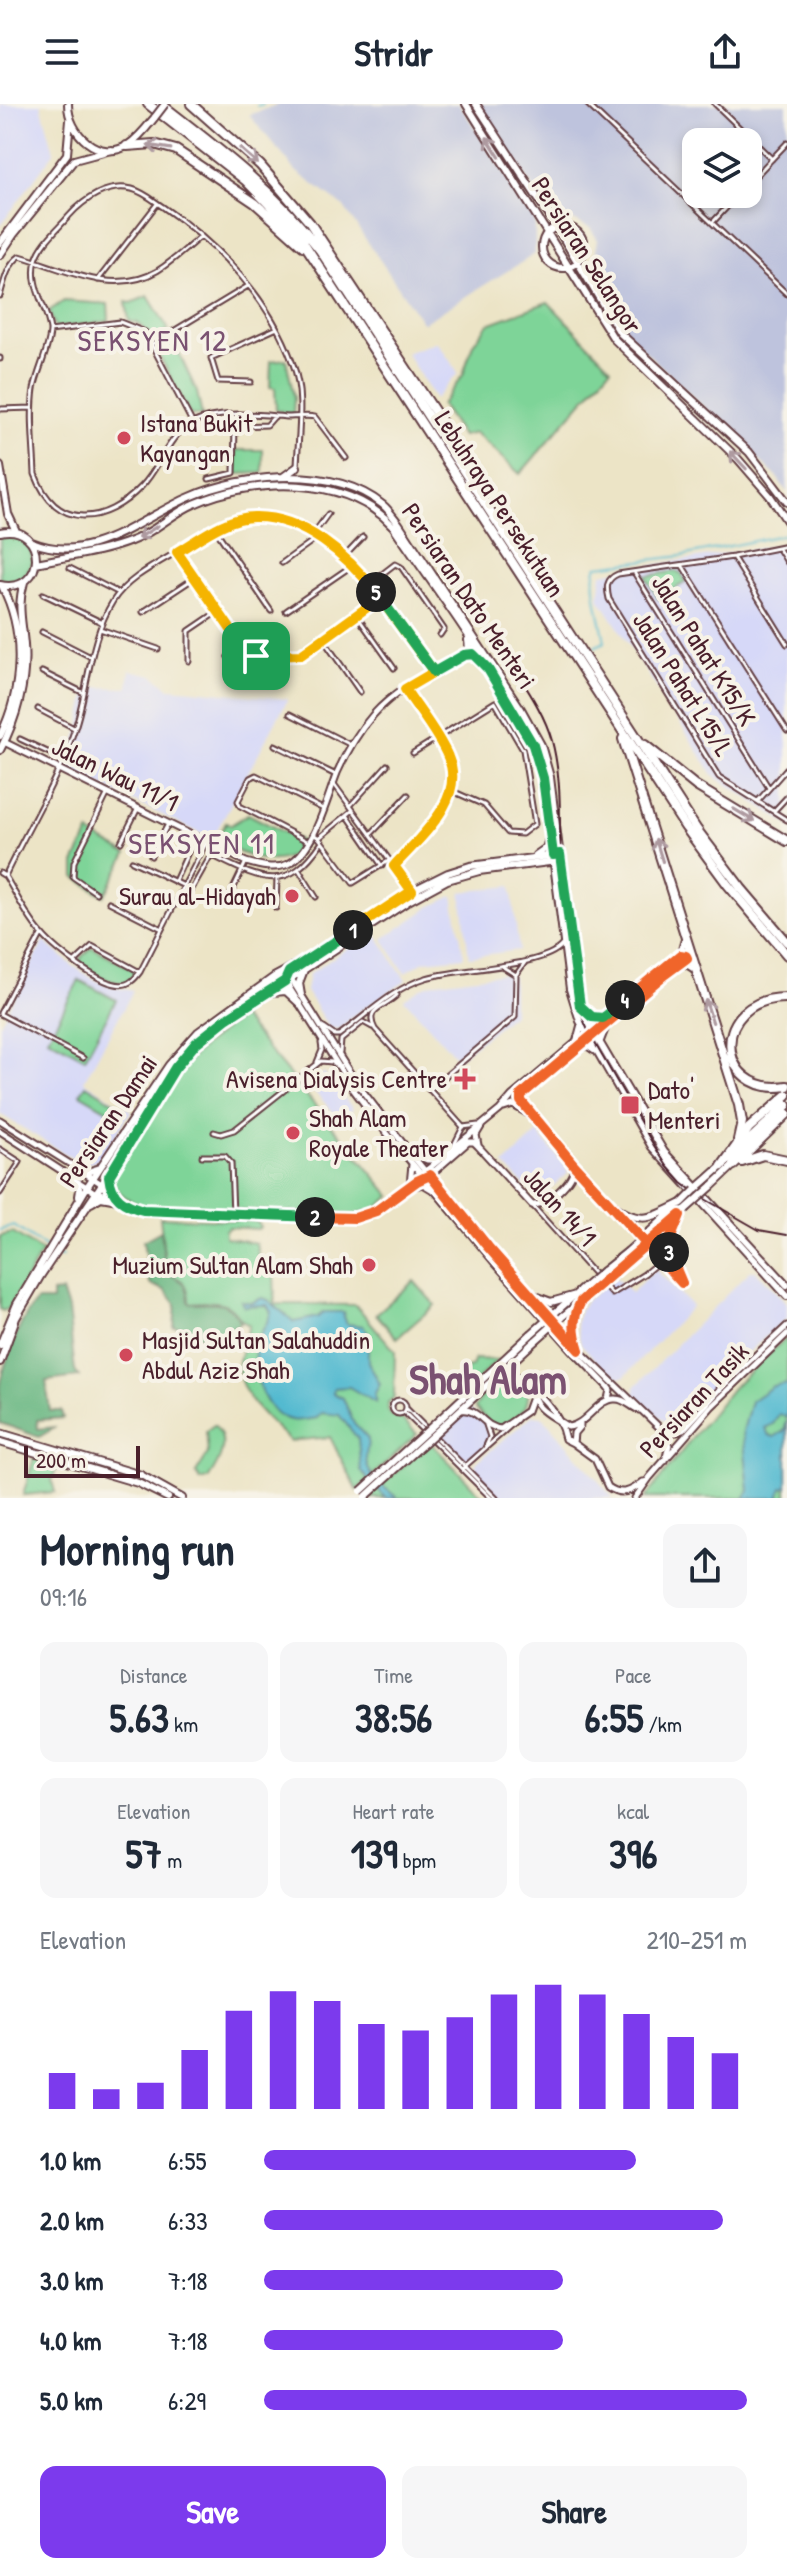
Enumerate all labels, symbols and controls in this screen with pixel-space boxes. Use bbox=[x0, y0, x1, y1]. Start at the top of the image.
text: Stridr bbox=[354, 28, 433, 77]
icon: menu bbox=[40, 30, 84, 74]
icon: share bbox=[703, 30, 747, 74]
map controls bbox=[682, 128, 762, 208]
button: layers bbox=[682, 128, 762, 208]
one-way arrow bbox=[485, 137, 502, 159]
one-way arrow bbox=[147, 139, 173, 154]
one-way arrow bbox=[238, 147, 259, 165]
street label: Persiaran Selangor bbox=[524, 170, 651, 340]
district label: SEKSYEN 12 bbox=[78, 320, 228, 360]
street label: Lebuhraya Persekutuan bbox=[427, 404, 574, 603]
place label: Istana Bukit Kayangan bbox=[140, 405, 253, 470]
marker: Istana Bukit Kayangan bbox=[115, 429, 133, 447]
one-way arrow bbox=[729, 450, 748, 470]
street label: Persiaran Dato Menteri bbox=[394, 496, 545, 696]
one-way arrow bbox=[137, 524, 160, 540]
street label: Jalan Pahat K15/K bbox=[644, 568, 765, 732]
pin: 5 bbox=[356, 572, 396, 612]
text: 5 bbox=[371, 577, 381, 607]
street label: Jalan Pahat L15/L bbox=[625, 605, 742, 763]
pin bbox=[222, 622, 290, 690]
icon: arrive bbox=[234, 634, 278, 678]
street label: Jalan Wau 11/1 bbox=[46, 728, 184, 819]
one-way arrow bbox=[732, 807, 755, 823]
district label: SEKSYEN 11 bbox=[128, 823, 276, 863]
one-way arrow bbox=[651, 838, 665, 863]
place label: Surau al-Hidayah bbox=[119, 878, 276, 913]
marker: Surau al-Hidayah bbox=[283, 887, 301, 905]
pin: 1 bbox=[333, 910, 373, 950]
text: 1 bbox=[349, 915, 357, 945]
pin: 4 bbox=[605, 980, 645, 1020]
text: 4 bbox=[621, 985, 629, 1015]
one-way arrow bbox=[700, 999, 715, 1024]
street label: Persiaran Damai bbox=[50, 1047, 165, 1194]
place label: Avisena Dialysis Centre bbox=[226, 1061, 447, 1096]
marker: Avisena Dialysis Centre bbox=[454, 1068, 476, 1090]
place label: Dato' Menteri bbox=[648, 1072, 721, 1137]
marker: Dato' Menteri bbox=[619, 1094, 641, 1116]
place label: Shah Alam Royale Theater bbox=[309, 1100, 449, 1165]
marker: Shah Alam Royale Theater bbox=[284, 1124, 302, 1142]
street label: Jalan 14/1 bbox=[516, 1160, 605, 1253]
pin: 2 bbox=[295, 1197, 335, 1237]
text: 2 bbox=[310, 1202, 320, 1232]
pin: 3 bbox=[649, 1232, 689, 1272]
text: 3 bbox=[664, 1237, 674, 1267]
place label: Muzium Sultan Alam Shah bbox=[113, 1247, 353, 1282]
marker: Muzium Sultan Alam Shah bbox=[360, 1256, 378, 1274]
place label: Masjid Sultan Salahuddin Abdul Aziz Shah bbox=[142, 1322, 370, 1387]
street label: Persiaran Tasik bbox=[631, 1334, 756, 1465]
marker: Masjid Sultan Salahuddin Abdul Aziz Shah bbox=[117, 1346, 135, 1364]
district label: Shah Alam bbox=[409, 1350, 567, 1407]
scale bar bbox=[24, 1442, 140, 1478]
text: 200 m bbox=[36, 1445, 86, 1475]
text: Morning run bbox=[40, 1519, 235, 1579]
button: share bbox=[663, 1524, 747, 1608]
text: 09:16 bbox=[40, 1579, 87, 1614]
text: Distance bbox=[120, 1660, 187, 1690]
text: Time bbox=[374, 1660, 413, 1690]
text: Pace bbox=[615, 1660, 651, 1690]
text: 5.63 bbox=[110, 1690, 169, 1744]
text: 38:56 bbox=[355, 1690, 432, 1744]
text: 6:55 bbox=[584, 1690, 643, 1744]
text: km bbox=[169, 1709, 198, 1739]
text: /km bbox=[643, 1709, 682, 1739]
text: Elevation bbox=[117, 1796, 190, 1826]
text: Heart rate bbox=[352, 1796, 435, 1826]
text: kcal bbox=[617, 1796, 649, 1826]
text: 57 bbox=[125, 1826, 162, 1880]
text: 139 bbox=[351, 1826, 398, 1880]
text: 396 bbox=[609, 1826, 657, 1880]
text: m bbox=[162, 1845, 182, 1875]
text: bpm bbox=[398, 1845, 436, 1875]
text: Elevation bbox=[40, 1922, 126, 1957]
text: 210–251 m bbox=[647, 1922, 747, 1957]
text: 1.0 km bbox=[40, 2143, 101, 2178]
text: 6:55 bbox=[168, 2143, 206, 2178]
text: 2.0 km bbox=[40, 2203, 104, 2238]
text: 6:33 bbox=[168, 2203, 208, 2238]
text: 3.0 km bbox=[40, 2263, 103, 2298]
text: 7:18 bbox=[168, 2263, 208, 2298]
text: 4.0 km bbox=[40, 2323, 101, 2358]
text: 7:18 bbox=[168, 2323, 208, 2358]
text: 5.0 km bbox=[40, 2383, 103, 2418]
text: 6:29 bbox=[168, 2383, 206, 2418]
button: Save bbox=[40, 2466, 386, 2558]
button: Share bbox=[402, 2466, 747, 2558]

